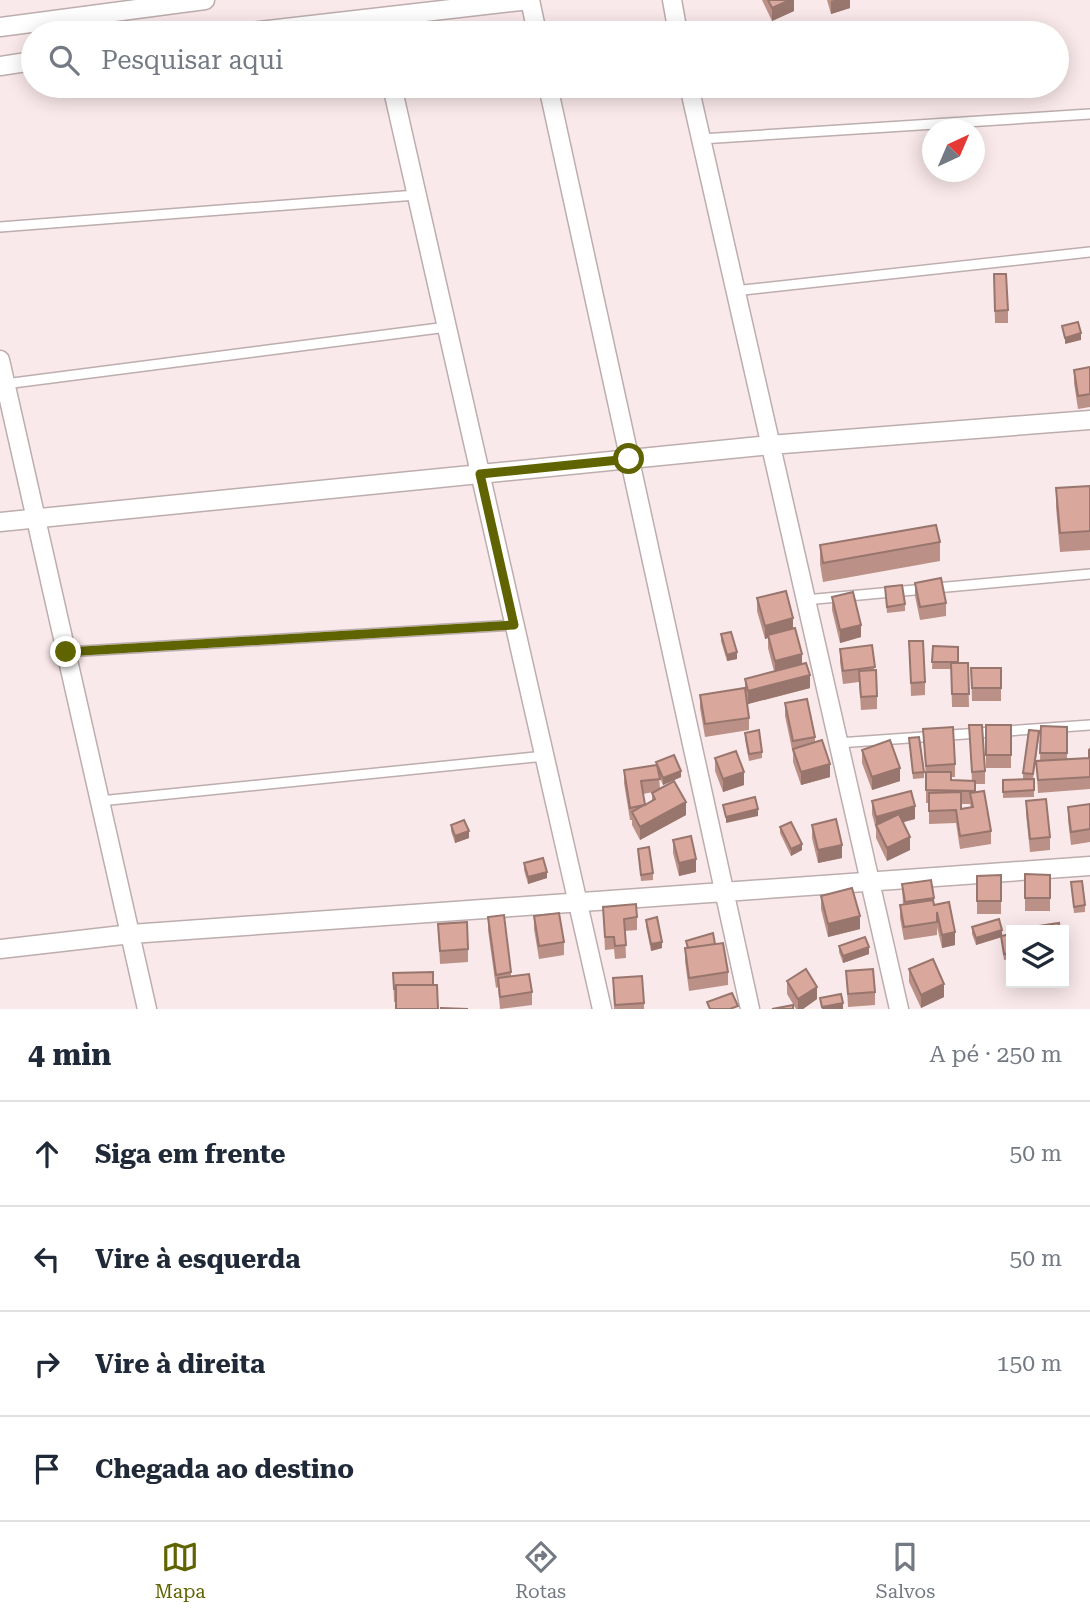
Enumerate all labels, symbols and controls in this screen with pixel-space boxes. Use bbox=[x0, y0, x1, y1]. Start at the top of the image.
search box bbox=[21, 21, 1069, 98]
icon: search bbox=[45, 41, 83, 79]
text: Pesquisar aqui bbox=[101, 45, 283, 75]
north arrow bbox=[922, 119, 985, 182]
route start bbox=[613, 443, 644, 474]
route end bbox=[50, 636, 81, 667]
map controls bbox=[1006, 925, 1069, 988]
button: layers bbox=[1006, 925, 1069, 988]
text: 4 min bbox=[28, 1037, 111, 1072]
text: A pé · 250 m bbox=[930, 1041, 1062, 1068]
icon: ahead bbox=[28, 1135, 66, 1173]
text: Siga em frente bbox=[95, 1139, 285, 1169]
text: 50 m bbox=[1009, 1140, 1062, 1167]
icon: left bbox=[28, 1240, 66, 1278]
text: Vire à esquerda bbox=[95, 1244, 300, 1274]
text: 50 m bbox=[1009, 1245, 1062, 1272]
icon: right bbox=[28, 1345, 66, 1383]
text: Vire à direita bbox=[95, 1349, 265, 1379]
text: 150 m bbox=[997, 1350, 1062, 1377]
icon: arrive bbox=[28, 1450, 66, 1488]
text: Chegada ao destino bbox=[95, 1454, 354, 1484]
tab: Mapa bbox=[155, 1538, 206, 1603]
tab: Rotas bbox=[515, 1538, 566, 1603]
tab: Salvos bbox=[876, 1538, 935, 1603]

